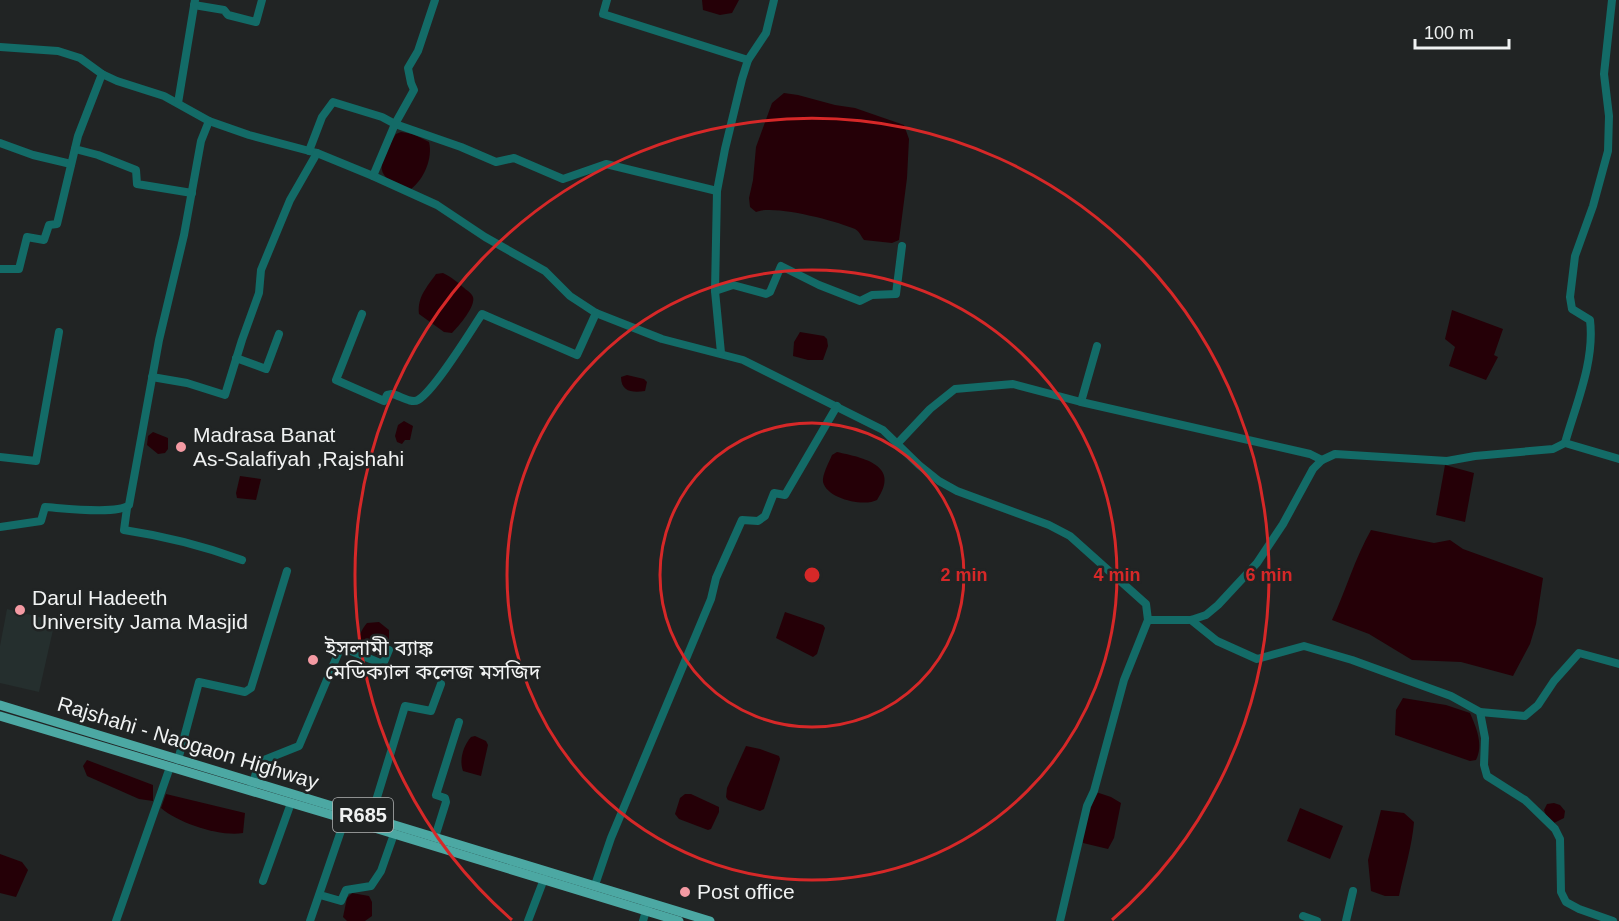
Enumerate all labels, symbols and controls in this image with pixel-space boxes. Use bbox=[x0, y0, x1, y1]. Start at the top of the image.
scale bar bbox=[1415, 12, 1510, 50]
text: 100 m bbox=[1424, 23, 1474, 43]
place label: Madrasa Banat As-Salafiyah ,Rajshahi bbox=[193, 423, 404, 470]
marker: Madrasa Banat As-Salafiyah ,Rajshahi bbox=[174, 440, 188, 454]
centre of rings bbox=[802, 565, 822, 585]
text: 2 min bbox=[940, 565, 988, 585]
text: 4 min bbox=[1093, 565, 1141, 585]
text: 6 min bbox=[1245, 565, 1293, 585]
place label: Darul Hadeeth University Jama Masjid bbox=[32, 586, 248, 633]
marker: Darul Hadeeth University Jama Masjid bbox=[13, 603, 27, 617]
place label: ইসলামী ব্যাঙ্ক মেডিক্যাল কলেজ মসজিদ bbox=[324, 636, 541, 683]
marker: ইসলামী ব্যাঙ্ক মেডিক্যাল কলেজ মসজিদ bbox=[306, 653, 320, 667]
street label: Rajshahi - Naogaon Highway bbox=[55, 692, 322, 793]
road number: R685 bbox=[333, 798, 393, 832]
place label: Post office bbox=[697, 880, 795, 903]
marker: Post office bbox=[678, 885, 692, 899]

